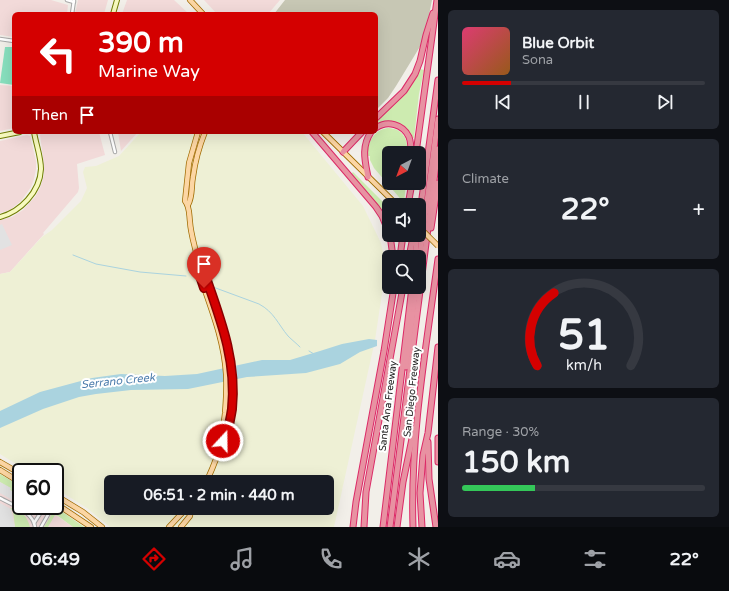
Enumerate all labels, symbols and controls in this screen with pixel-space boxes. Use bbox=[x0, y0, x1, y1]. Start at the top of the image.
text: 390 m bbox=[98, 26, 184, 60]
icon: left bbox=[32, 28, 84, 80]
text: Blue Orbit bbox=[522, 34, 594, 52]
text: Sona bbox=[522, 52, 553, 68]
text: Marine Way bbox=[98, 60, 200, 82]
icon: previous bbox=[492, 91, 514, 113]
icon: pause bbox=[573, 91, 595, 113]
icon: next bbox=[654, 91, 676, 113]
icon: arrive bbox=[76, 104, 98, 126]
text: Then bbox=[32, 106, 68, 124]
north arrow bbox=[382, 146, 426, 190]
map controls bbox=[382, 146, 426, 294]
text: Climate bbox=[462, 171, 509, 187]
text: 22° bbox=[561, 191, 610, 228]
text: − bbox=[462, 197, 478, 223]
text: + bbox=[693, 197, 705, 223]
button: sound bbox=[382, 198, 426, 242]
pin bbox=[187, 247, 221, 288]
button: search bbox=[382, 250, 426, 294]
icon: arrive bbox=[193, 253, 215, 275]
text: 51 bbox=[557, 311, 610, 361]
street label: San Diego Freeway bbox=[401, 346, 423, 438]
text: km/h bbox=[566, 357, 601, 374]
street label: Santa Ana Freeway bbox=[376, 359, 400, 452]
water label: Serrano Creek bbox=[81, 371, 156, 391]
position arrow bbox=[202, 420, 244, 462]
text: Range · 30% bbox=[462, 424, 539, 440]
text: 150 km bbox=[462, 444, 570, 481]
speed limit sign: 60 bbox=[12, 463, 64, 515]
text: 06:51 · 2 min · 440 m bbox=[144, 486, 294, 504]
icon: directions bbox=[140, 545, 168, 573]
icon: music bbox=[228, 545, 256, 573]
icon: phone bbox=[317, 545, 345, 573]
icon: climate bbox=[405, 545, 433, 573]
icon: car bbox=[493, 545, 521, 573]
icon: filters bbox=[581, 545, 609, 573]
text: 06:49 bbox=[30, 548, 80, 570]
text: 22° bbox=[669, 548, 699, 570]

